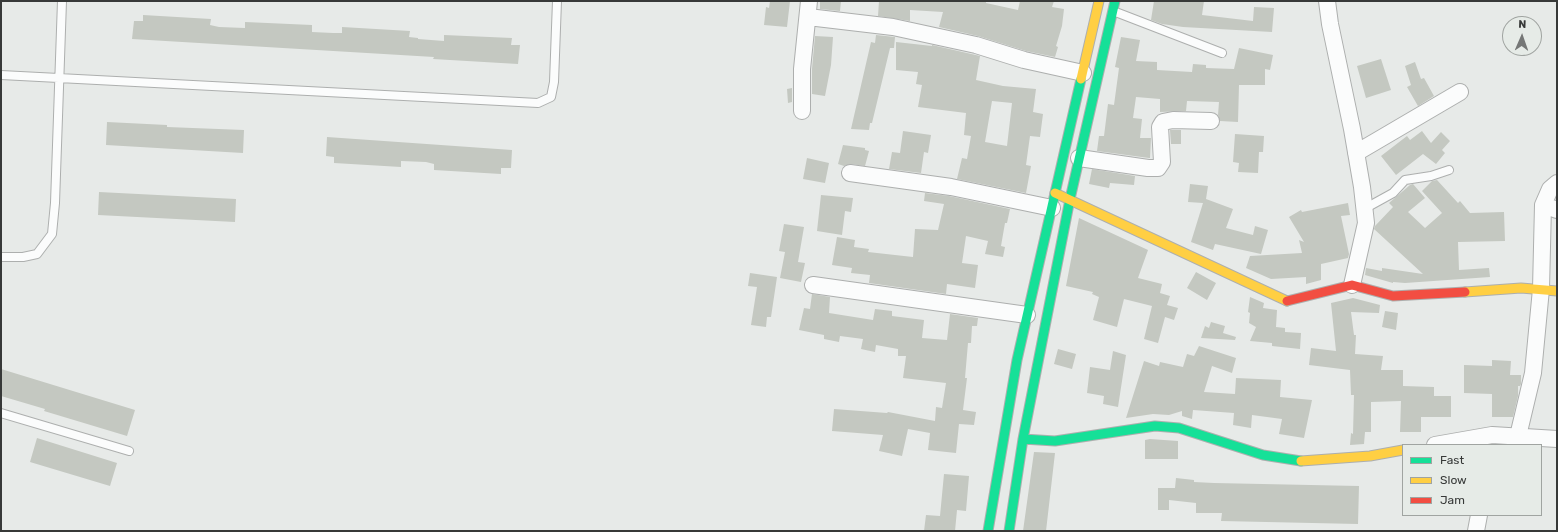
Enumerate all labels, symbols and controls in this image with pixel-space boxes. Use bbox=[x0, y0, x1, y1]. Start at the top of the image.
north arrow bbox=[1502, 16, 1542, 56]
text: N bbox=[1518, 18, 1527, 31]
legend bbox=[1402, 444, 1542, 516]
text: Fast bbox=[1440, 453, 1464, 467]
text: Slow bbox=[1440, 473, 1467, 487]
text: Jam bbox=[1440, 493, 1465, 507]

